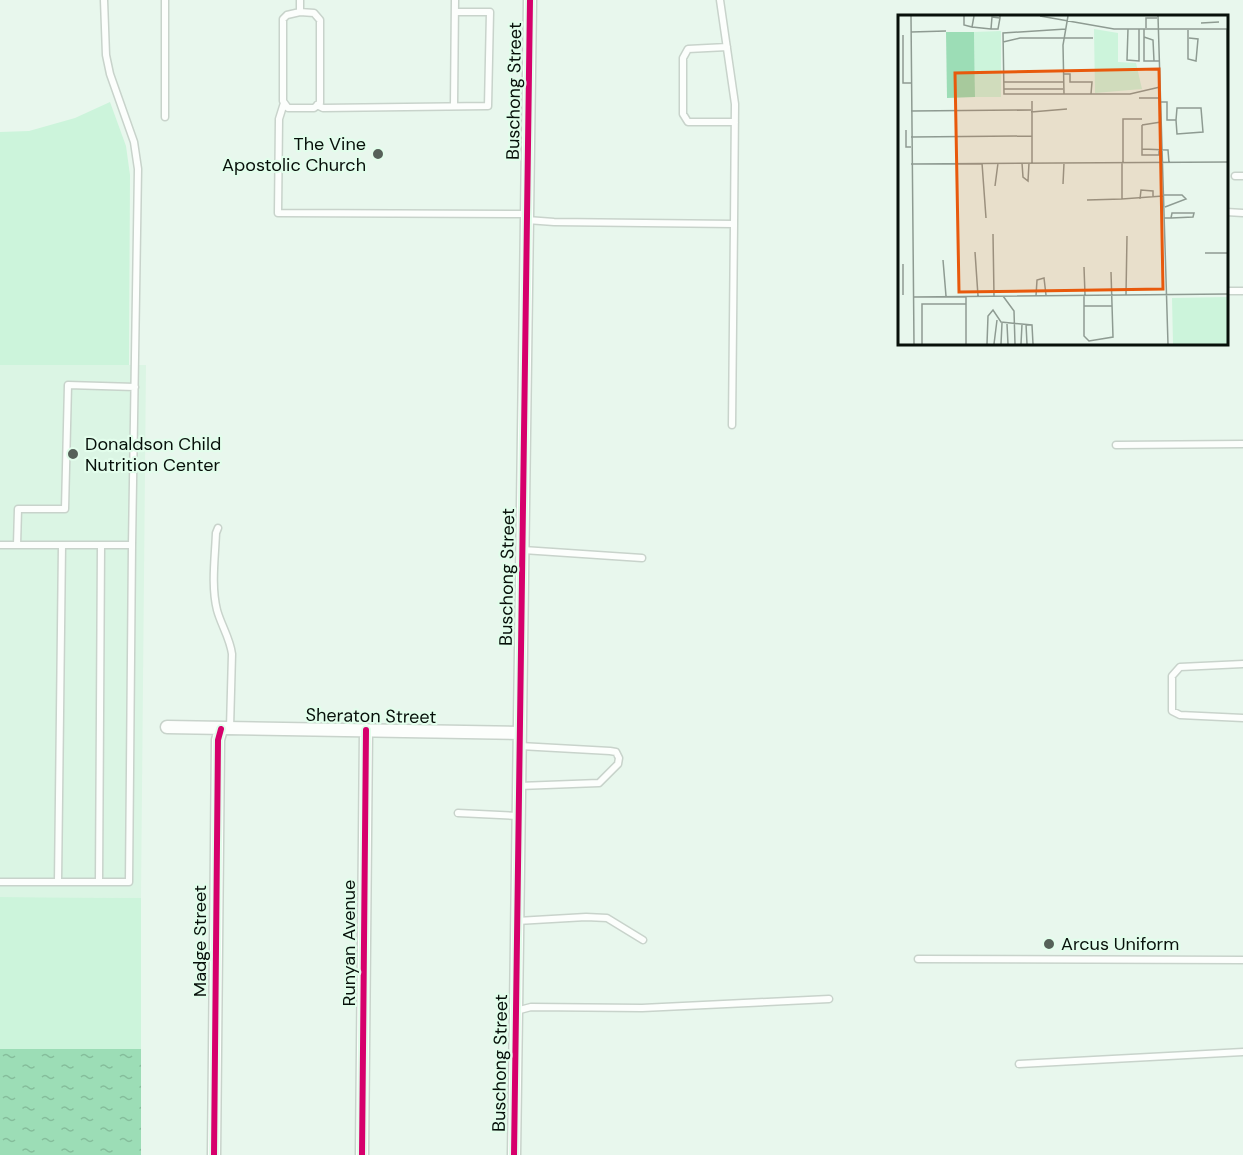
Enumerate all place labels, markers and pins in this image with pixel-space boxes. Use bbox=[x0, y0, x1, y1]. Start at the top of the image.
place label: The Vine Apostolic Church bbox=[222, 132, 366, 177]
marker: The Vine Apostolic Church bbox=[371, 147, 385, 161]
place label: Donaldson Child Nutrition Center bbox=[85, 432, 221, 477]
marker: Donaldson Child Nutrition Center bbox=[66, 447, 80, 461]
place label: Arcus Uniform bbox=[1061, 932, 1179, 956]
marker: Arcus Uniform bbox=[1042, 937, 1056, 951]

